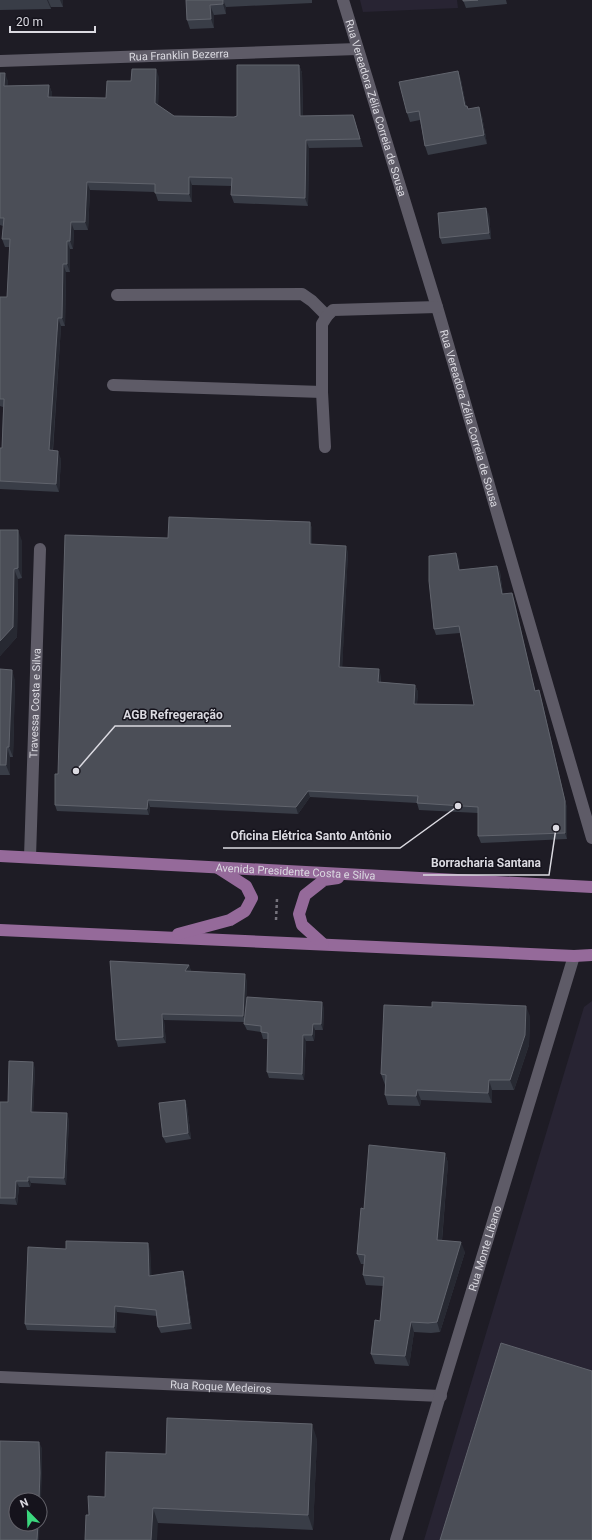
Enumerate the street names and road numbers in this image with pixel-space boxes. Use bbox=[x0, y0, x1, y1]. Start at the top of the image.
street label: Rua Vereadora Zélia Correia de Sousa bbox=[343, 18, 409, 198]
street label: Rua Franklin Bezerra bbox=[129, 47, 229, 63]
street label: Rua Vereadora Zélia Correia de Sousa bbox=[437, 328, 502, 509]
street label: Travessa Costa e Silva bbox=[27, 648, 43, 758]
street label: Avenida Presidente Costa e Silva bbox=[215, 861, 376, 882]
street label: Rua Monte Líbano bbox=[466, 1204, 504, 1293]
street label: Rua Roque Medeiros bbox=[170, 1378, 272, 1395]

